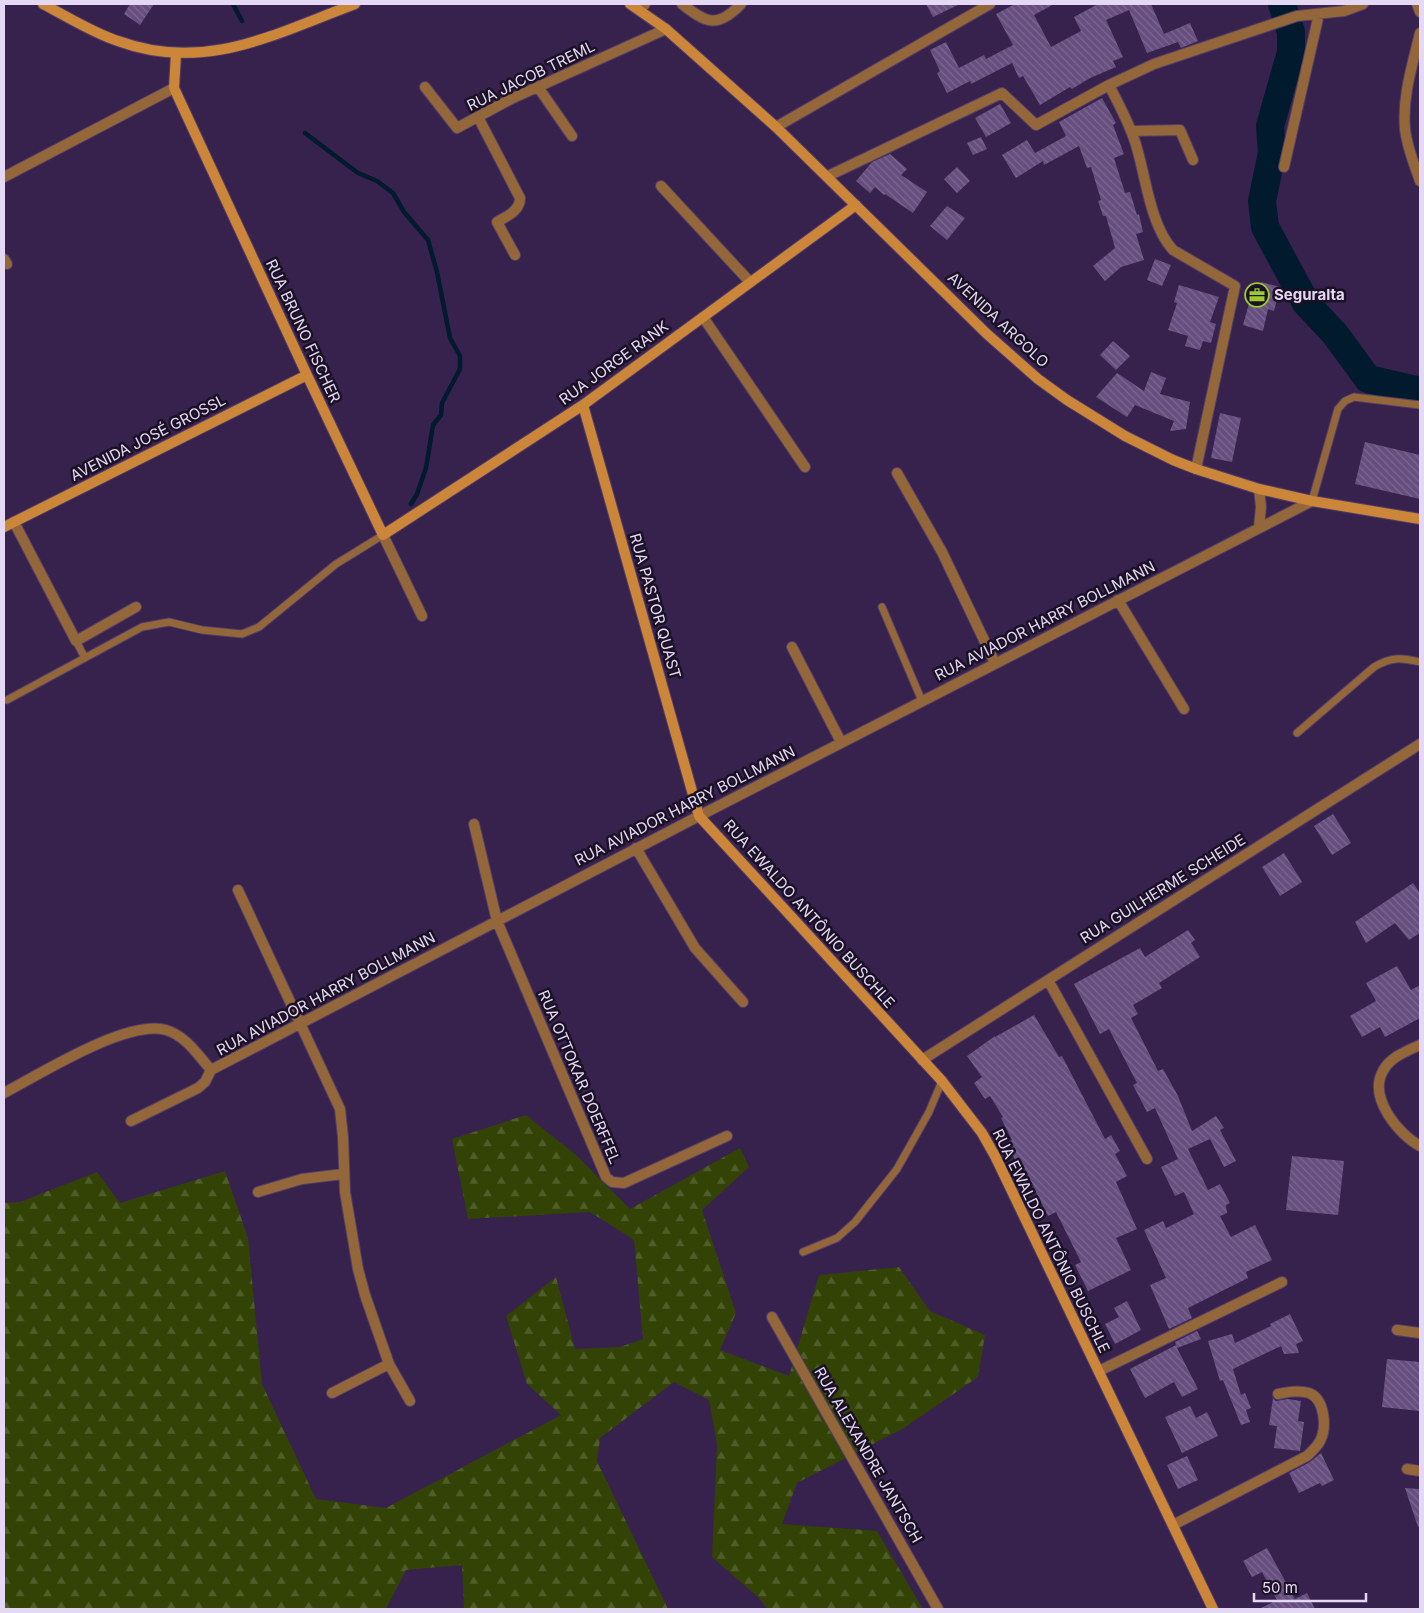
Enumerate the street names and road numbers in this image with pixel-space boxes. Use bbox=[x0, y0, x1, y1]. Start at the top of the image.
street label: RUA JACOB TREML bbox=[464, 36, 598, 115]
street label: RUA BRUNO FISCHER bbox=[262, 256, 345, 406]
street label: AVENIDA ARGOLO bbox=[944, 268, 1053, 371]
street label: RUA JORGE RANK bbox=[555, 317, 672, 409]
street label: AVENIDA JOSÉ GROSSL bbox=[67, 390, 229, 485]
street label: RUA PASTOR QUAST bbox=[626, 531, 685, 681]
street label: RUA AVIADOR HARRY BOLLMANN bbox=[931, 556, 1158, 685]
street label: RUA AVIADOR HARRY BOLLMANN bbox=[571, 741, 798, 870]
street label: RUA EWALDO ANTÔNIO BUSCHLE bbox=[720, 816, 899, 1012]
street label: RUA GUILHERME SCHEIDE bbox=[1077, 830, 1249, 947]
street label: RUA AVIADOR HARRY BOLLMANN bbox=[213, 928, 438, 1059]
street label: RUA OTTOKAR DOERFFEL bbox=[534, 987, 625, 1167]
street label: RUA EWALDO ANTÔNIO BUSCHLE bbox=[989, 1126, 1114, 1356]
street label: RUA ALEXANDRE JANTSCH bbox=[810, 1363, 927, 1546]

